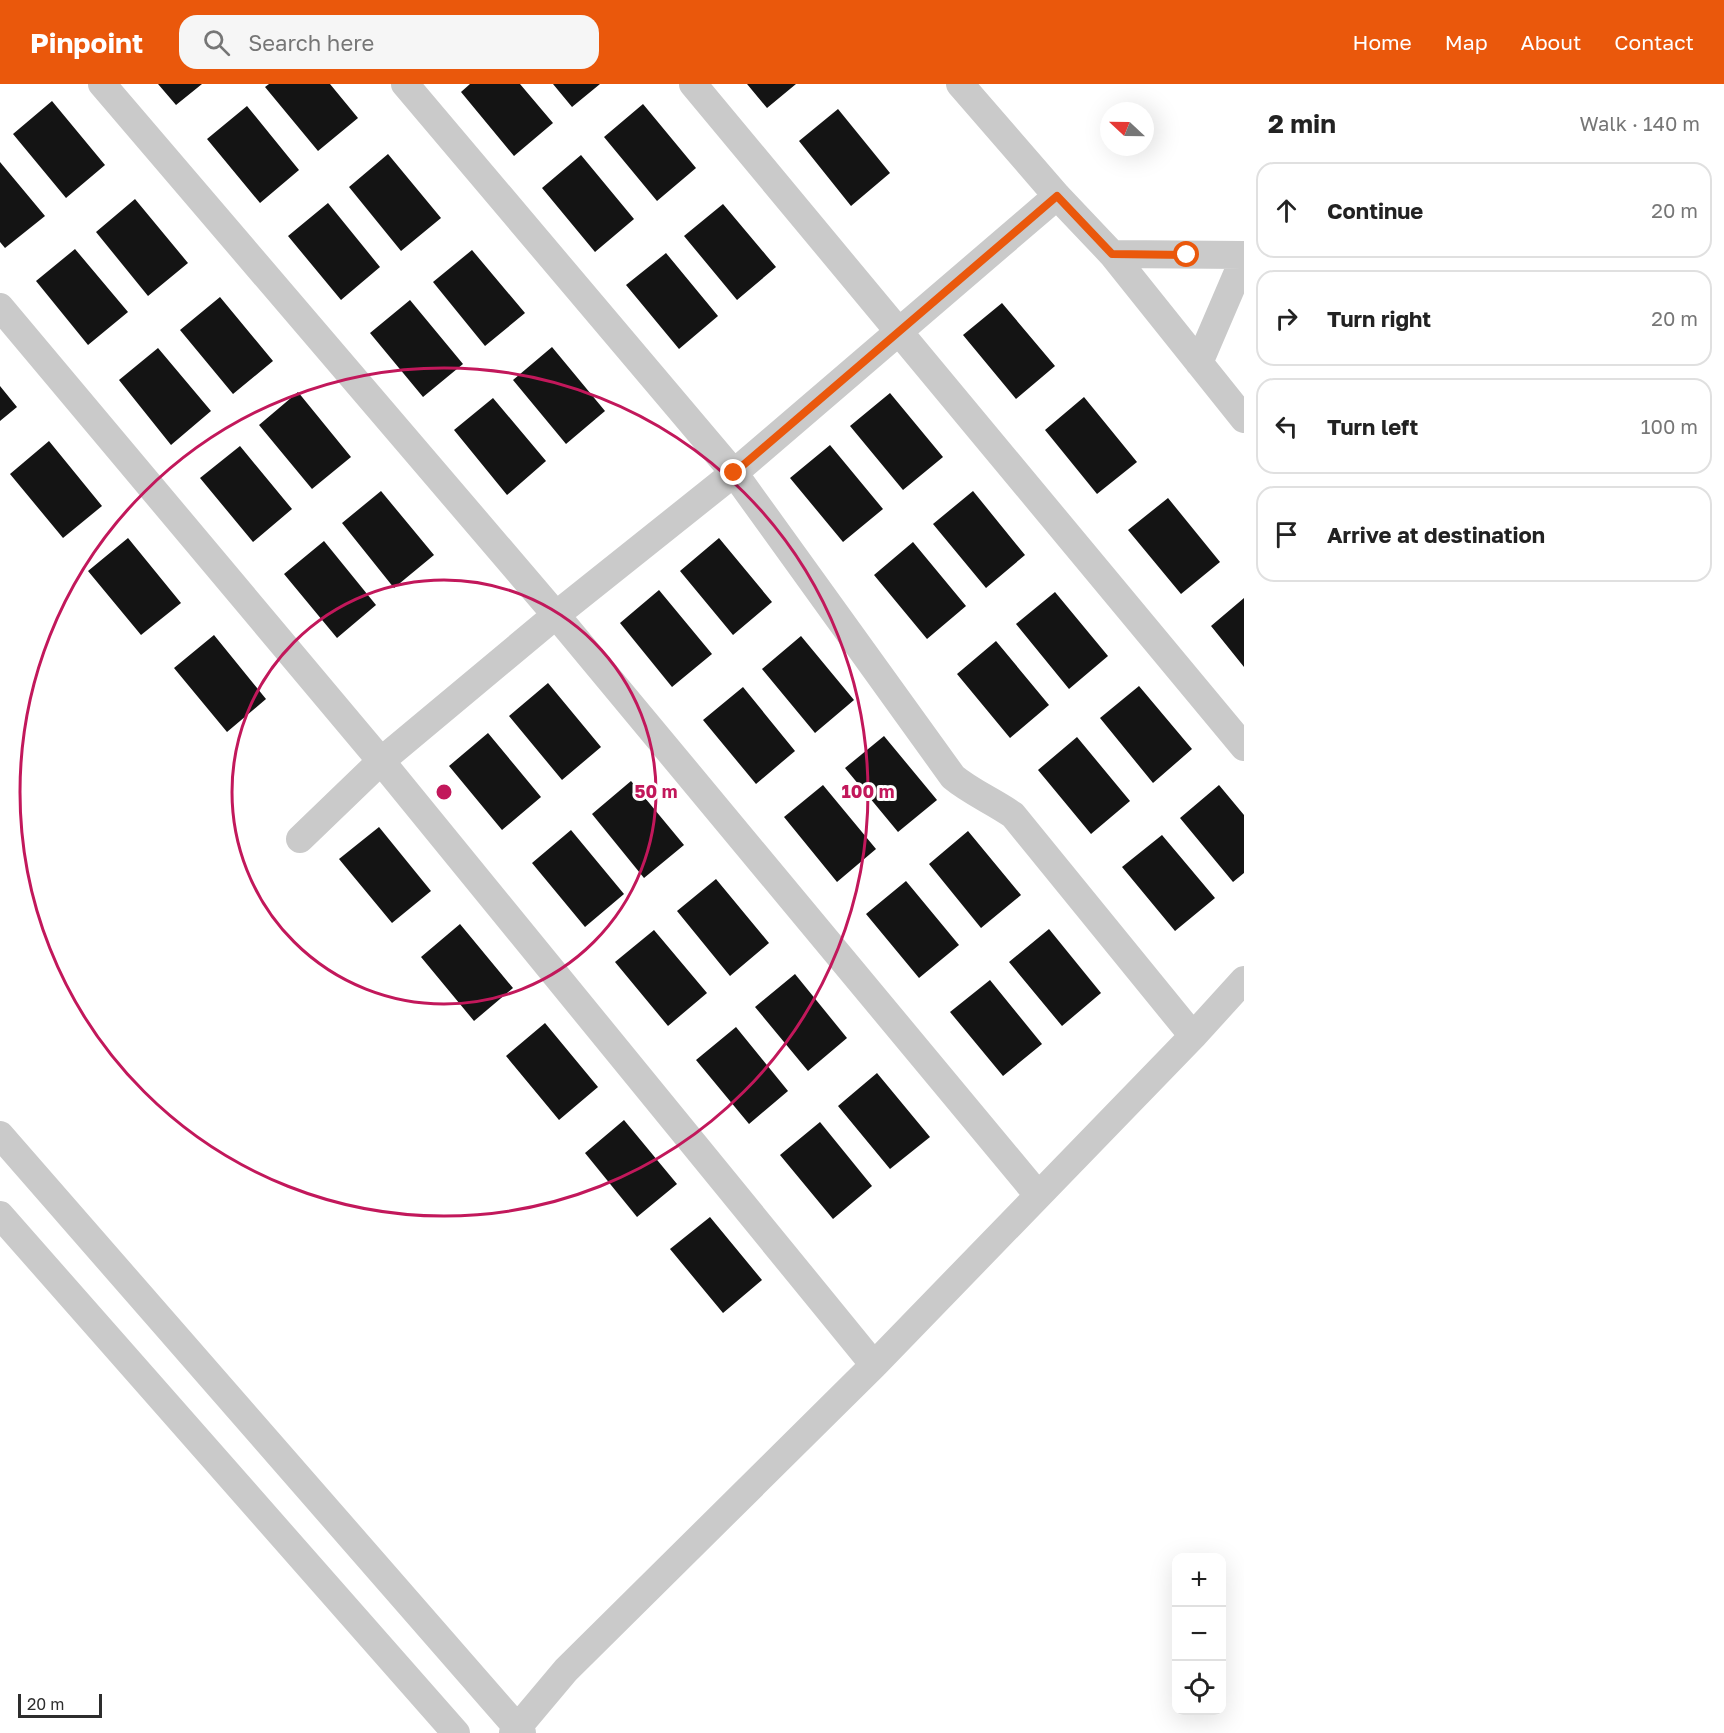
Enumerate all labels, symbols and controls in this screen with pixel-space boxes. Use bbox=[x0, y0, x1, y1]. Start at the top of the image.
search box bbox=[179, 15, 599, 69]
text: Pinpoint bbox=[30, 26, 143, 59]
icon: search bbox=[200, 26, 233, 59]
text: Search here bbox=[248, 29, 374, 56]
text: Home bbox=[1352, 29, 1412, 55]
text: Map bbox=[1445, 29, 1488, 55]
text: About bbox=[1521, 29, 1581, 55]
text: Contact bbox=[1614, 29, 1694, 55]
north arrow bbox=[1100, 102, 1154, 156]
text: 2 min bbox=[1268, 108, 1336, 139]
text: Walk · 140 m bbox=[1580, 111, 1700, 135]
icon: ahead bbox=[1270, 194, 1303, 227]
text: Continue bbox=[1327, 197, 1423, 224]
text: 20 m bbox=[1651, 198, 1698, 222]
route start bbox=[1173, 241, 1199, 267]
icon: right bbox=[1270, 302, 1303, 335]
text: Turn right bbox=[1327, 305, 1431, 332]
text: 20 m bbox=[1651, 306, 1698, 330]
icon: left bbox=[1270, 410, 1303, 443]
text: Turn left bbox=[1327, 413, 1418, 440]
text: 100 m bbox=[1641, 414, 1698, 438]
route end bbox=[720, 459, 746, 485]
icon: arrive bbox=[1270, 518, 1303, 551]
text: Arrive at destination bbox=[1327, 521, 1545, 548]
text: 50 m bbox=[635, 780, 677, 802]
text: 100 m bbox=[842, 780, 894, 802]
centre of rings bbox=[434, 782, 454, 802]
map controls bbox=[1172, 1553, 1226, 1715]
button: + bbox=[1172, 1553, 1226, 1607]
button: − bbox=[1172, 1607, 1226, 1661]
button: locate bbox=[1172, 1661, 1226, 1715]
scale bar bbox=[18, 1691, 102, 1718]
text: 20 m bbox=[27, 1694, 64, 1714]

